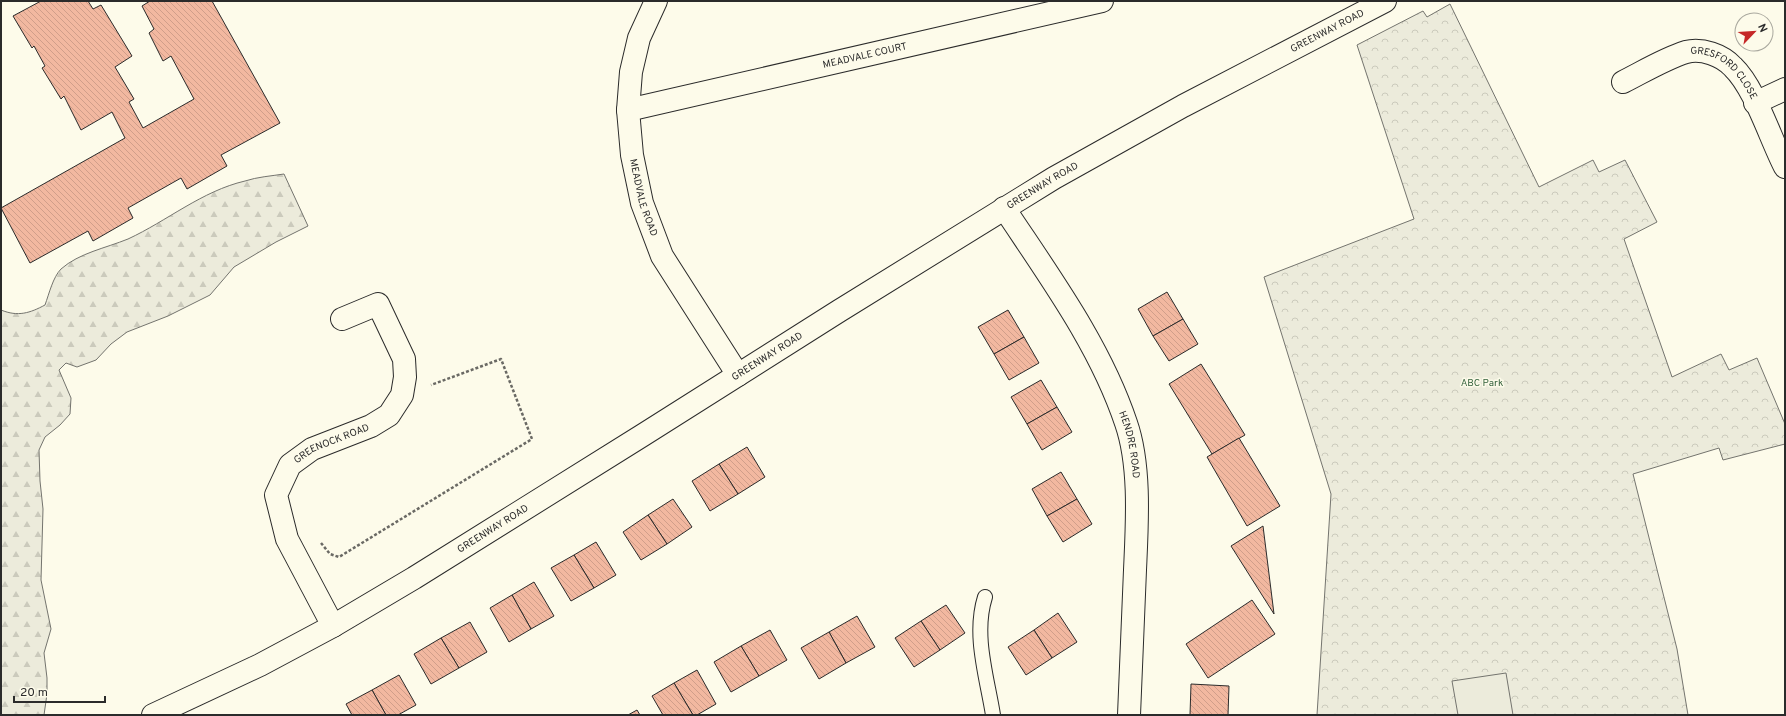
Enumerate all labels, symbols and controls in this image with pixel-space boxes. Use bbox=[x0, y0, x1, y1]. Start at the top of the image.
street label: GREENWAY ROAD bbox=[1288, 6, 1367, 56]
north arrow bbox=[1734, 12, 1774, 52]
text: N bbox=[1754, 22, 1770, 35]
street label: MEADVALE COURT bbox=[821, 40, 908, 72]
street label: GRESFORD CLOSE bbox=[1690, 44, 1760, 102]
street label: MEADVALE ROAD bbox=[626, 158, 661, 238]
street label: GREENWAY ROAD bbox=[1004, 159, 1081, 212]
street label: GREENWAY ROAD bbox=[729, 329, 805, 384]
park label: ABC Park bbox=[1461, 377, 1503, 390]
street label: HENDRE ROAD bbox=[1116, 409, 1143, 479]
street label: GREENOCK ROAD bbox=[291, 421, 371, 467]
street label: GREENWAY ROAD bbox=[455, 502, 531, 556]
scale bar bbox=[14, 678, 105, 704]
text: 20 m bbox=[20, 685, 48, 701]

